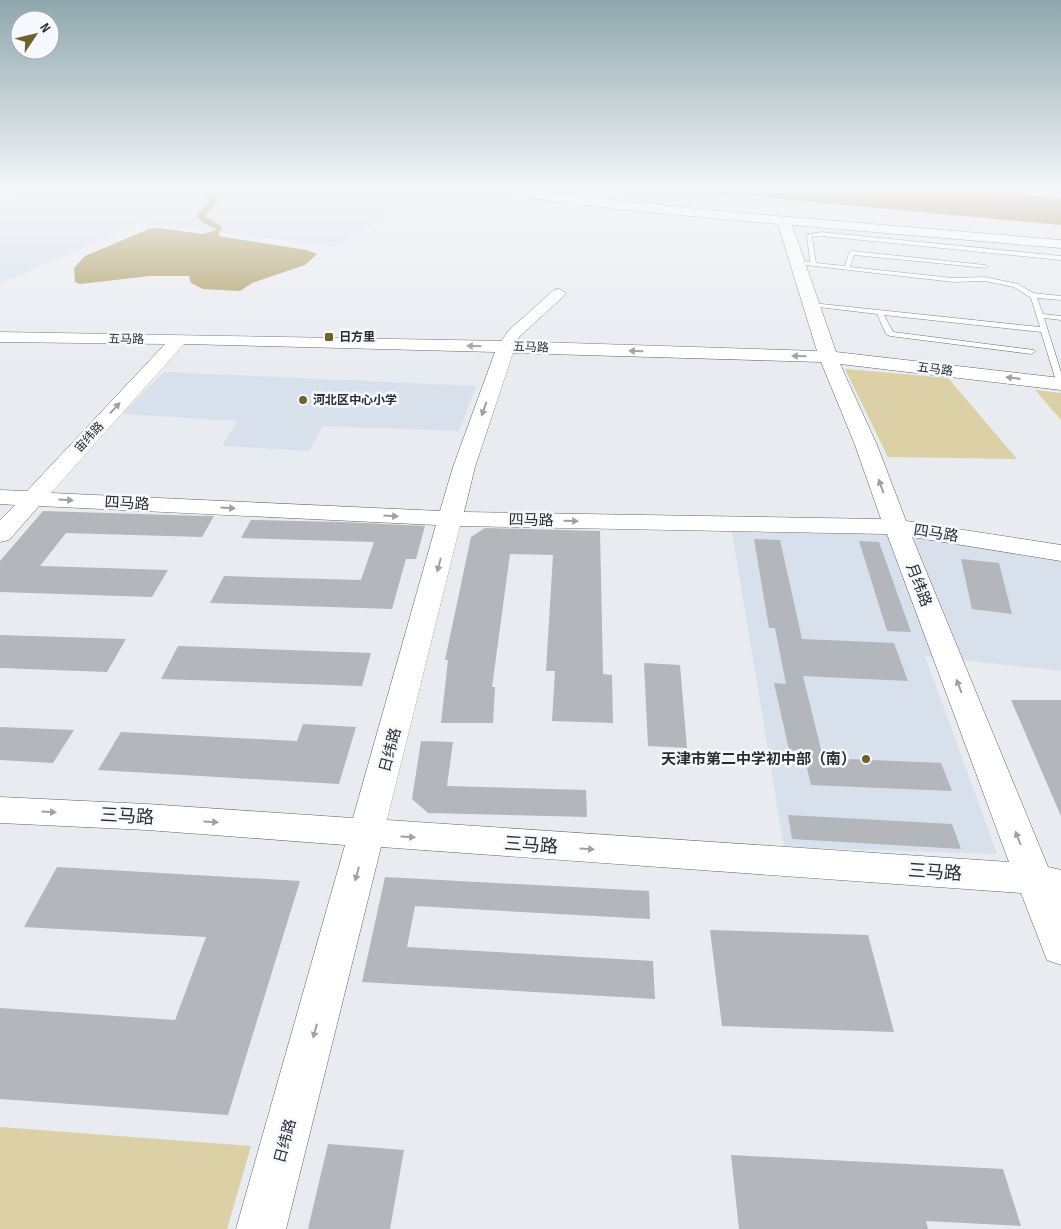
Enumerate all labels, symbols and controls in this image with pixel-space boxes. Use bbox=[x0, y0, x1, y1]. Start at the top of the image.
north arrow bbox=[10, 10, 60, 60]
text: N bbox=[36, 20, 54, 36]
place label: 日方里 bbox=[339, 330, 375, 345]
marker: 日方里 bbox=[323, 331, 335, 343]
street label: 五马路 bbox=[108, 332, 144, 347]
street label: 五马路 bbox=[513, 339, 549, 356]
one-way arrow bbox=[466, 341, 482, 349]
one-way arrow bbox=[628, 346, 644, 354]
one-way arrow bbox=[791, 352, 807, 360]
street label: 五马路 bbox=[916, 360, 954, 379]
one-way arrow bbox=[1004, 374, 1020, 382]
place label: 河北区中心小学 bbox=[313, 393, 397, 408]
marker: 河北区中心小学 bbox=[297, 394, 309, 406]
one-way arrow bbox=[480, 402, 488, 417]
one-way arrow bbox=[109, 403, 121, 415]
street label: 宙纬路 bbox=[72, 419, 107, 456]
one-way arrow bbox=[877, 478, 885, 493]
street label: 四马路 bbox=[104, 493, 150, 514]
one-way arrow bbox=[58, 497, 74, 505]
one-way arrow bbox=[221, 504, 237, 512]
street label: 四马路 bbox=[508, 511, 554, 530]
one-way arrow bbox=[383, 512, 399, 520]
one-way arrow bbox=[563, 517, 579, 525]
street label: 四马路 bbox=[912, 521, 960, 546]
one-way arrow bbox=[435, 558, 443, 573]
street label: 月纬路 bbox=[902, 561, 935, 610]
one-way arrow bbox=[955, 678, 963, 693]
street label: 日纬路 bbox=[375, 726, 405, 774]
place label: 天津市第二中学初中部（南） bbox=[661, 750, 856, 769]
marker: 天津市第二中学初中部（南） bbox=[860, 753, 872, 765]
street label: 三马路 bbox=[99, 805, 154, 828]
one-way arrow bbox=[41, 809, 57, 817]
one-way arrow bbox=[203, 819, 219, 827]
one-way arrow bbox=[1014, 830, 1021, 845]
one-way arrow bbox=[400, 833, 416, 841]
street label: 三马路 bbox=[503, 833, 559, 858]
one-way arrow bbox=[580, 845, 596, 853]
street label: 三马路 bbox=[907, 860, 963, 885]
one-way arrow bbox=[353, 867, 361, 882]
one-way arrow bbox=[310, 1024, 318, 1039]
street label: 日纬路 bbox=[270, 1117, 300, 1165]

